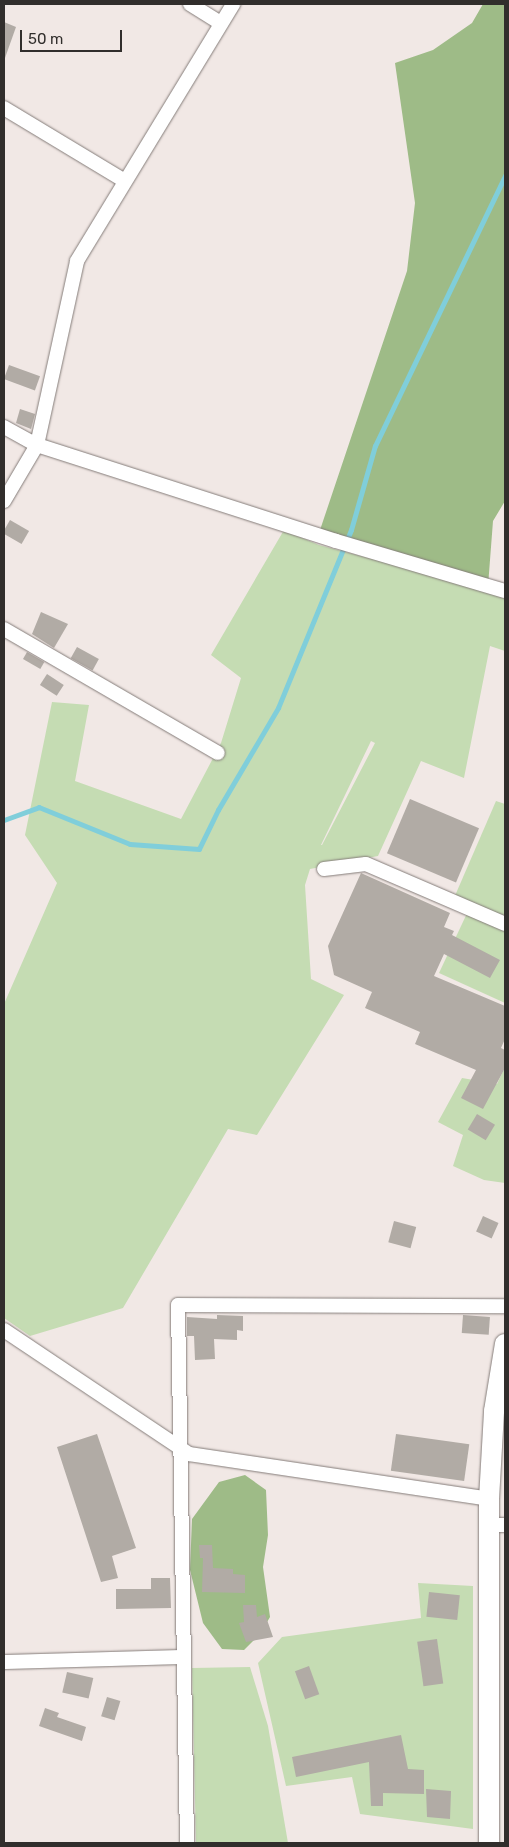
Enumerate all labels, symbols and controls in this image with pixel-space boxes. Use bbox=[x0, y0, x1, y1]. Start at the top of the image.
scale bar bbox=[22, 20, 125, 52]
text: 50 m bbox=[28, 30, 63, 48]

